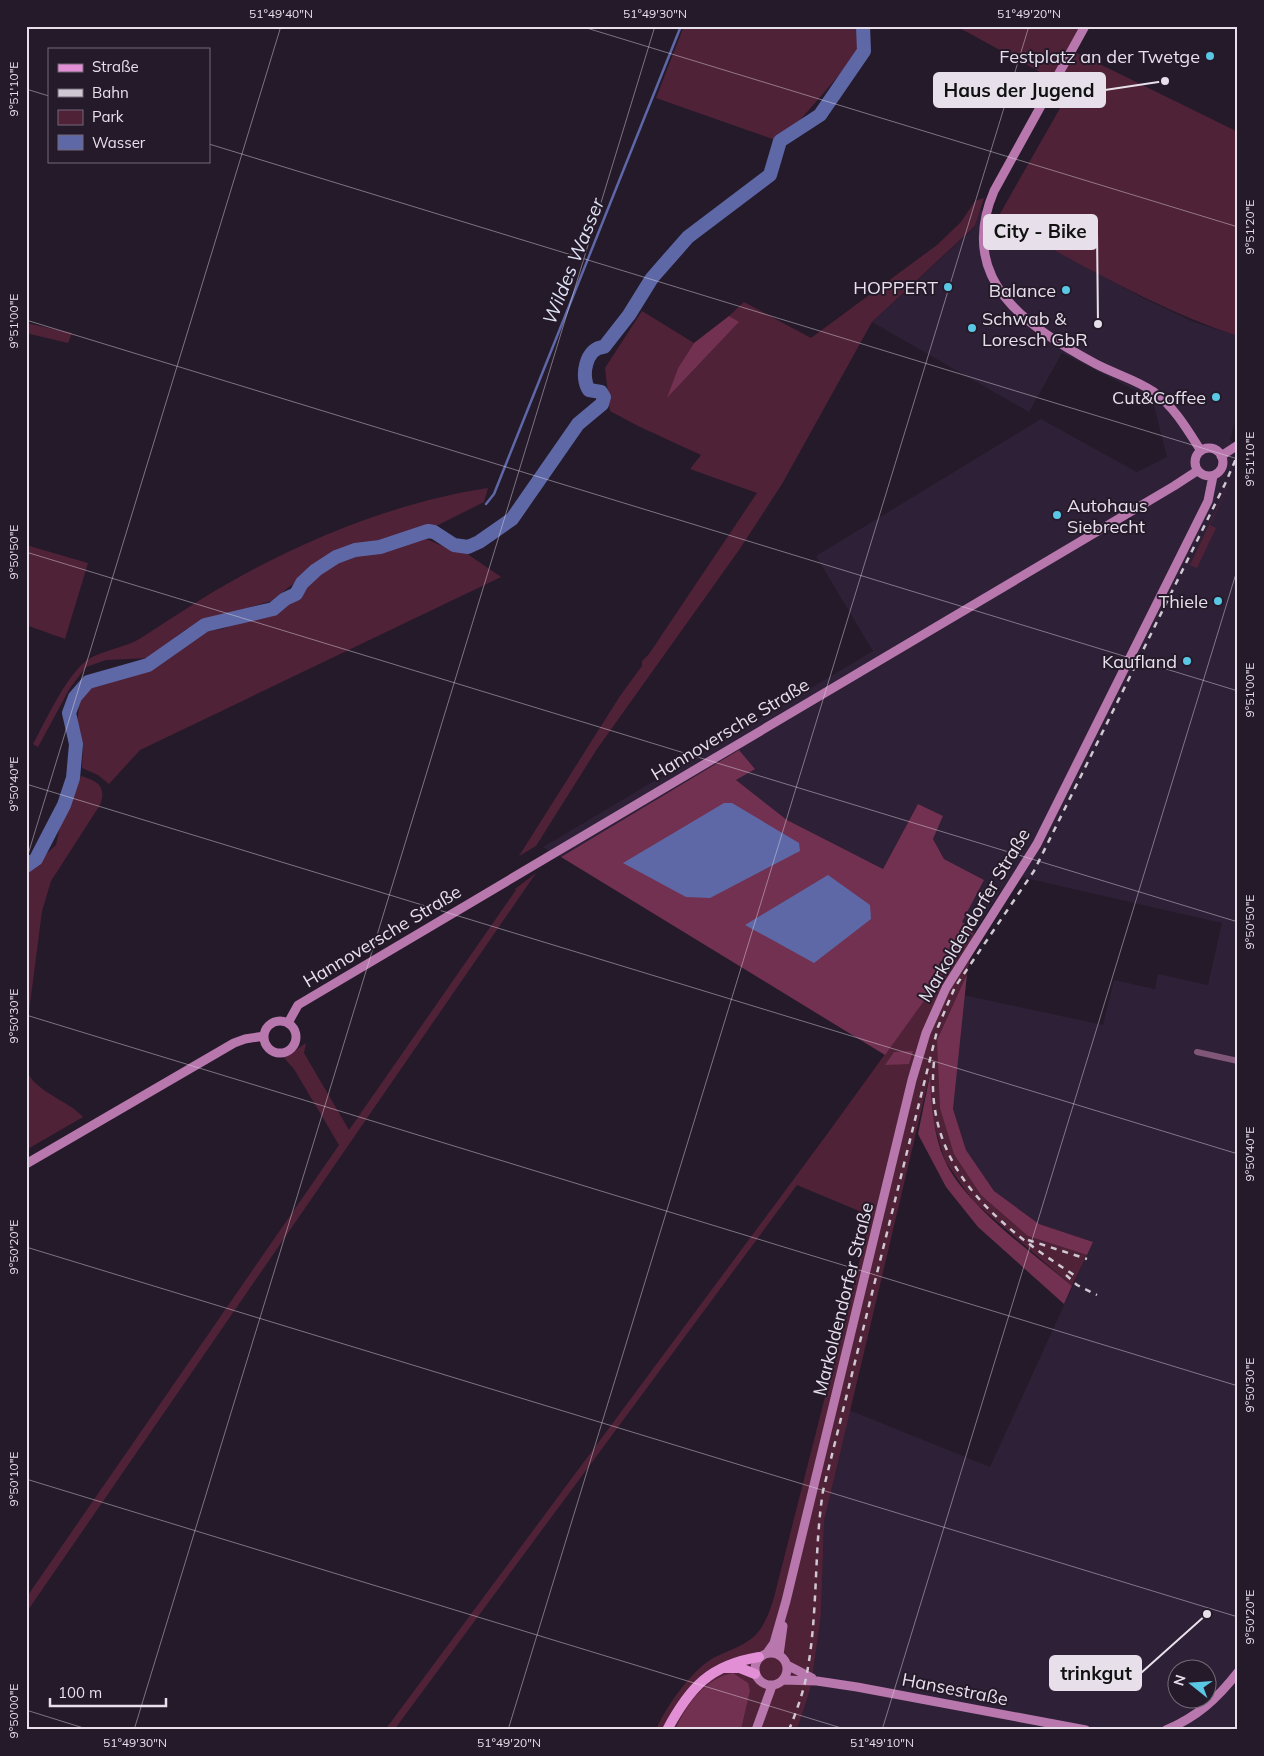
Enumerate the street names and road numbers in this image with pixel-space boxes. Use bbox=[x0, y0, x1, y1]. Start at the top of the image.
street label: Hannoversche Straße bbox=[647, 673, 813, 785]
street label: Markoldendorfer Straße bbox=[913, 824, 1035, 1006]
street label: Hannoversche Straße bbox=[299, 880, 465, 992]
street label: Markoldendorfer Straße bbox=[808, 1200, 878, 1398]
street label: Hansestraße bbox=[900, 1667, 1010, 1711]

